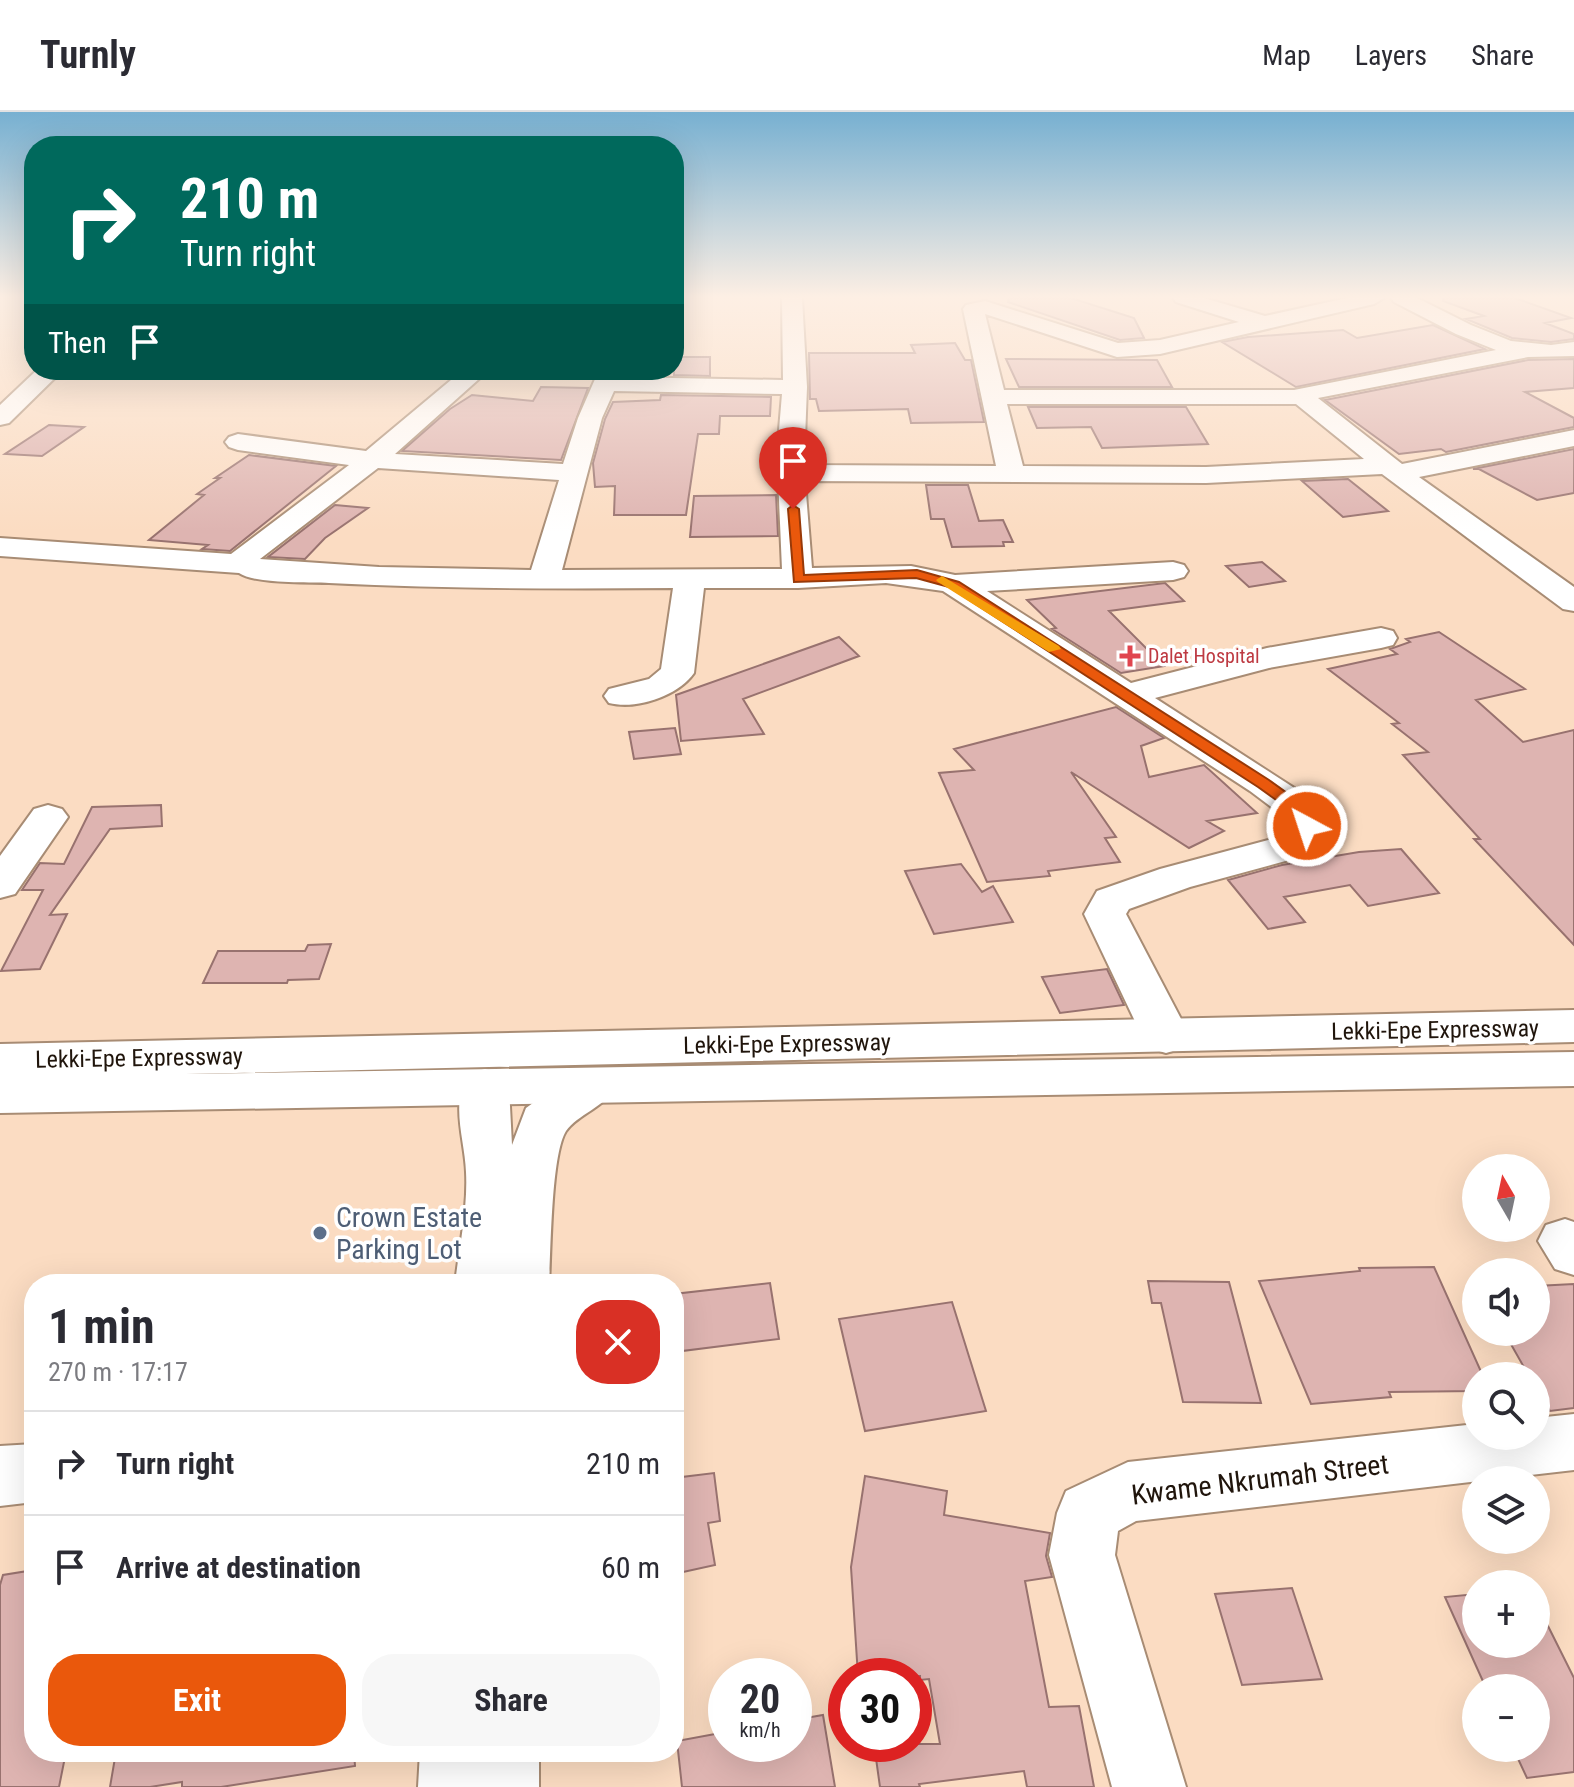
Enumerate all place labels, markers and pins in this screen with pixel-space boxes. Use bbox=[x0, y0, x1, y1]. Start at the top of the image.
pin bbox=[759, 427, 827, 509]
place label: Dalet Hospital bbox=[1148, 644, 1260, 668]
marker: Dalet Hospital bbox=[1119, 645, 1141, 667]
place label: Crown Estate Parking Lot bbox=[336, 1201, 482, 1266]
marker: Crown Estate Parking Lot bbox=[311, 1224, 329, 1242]

